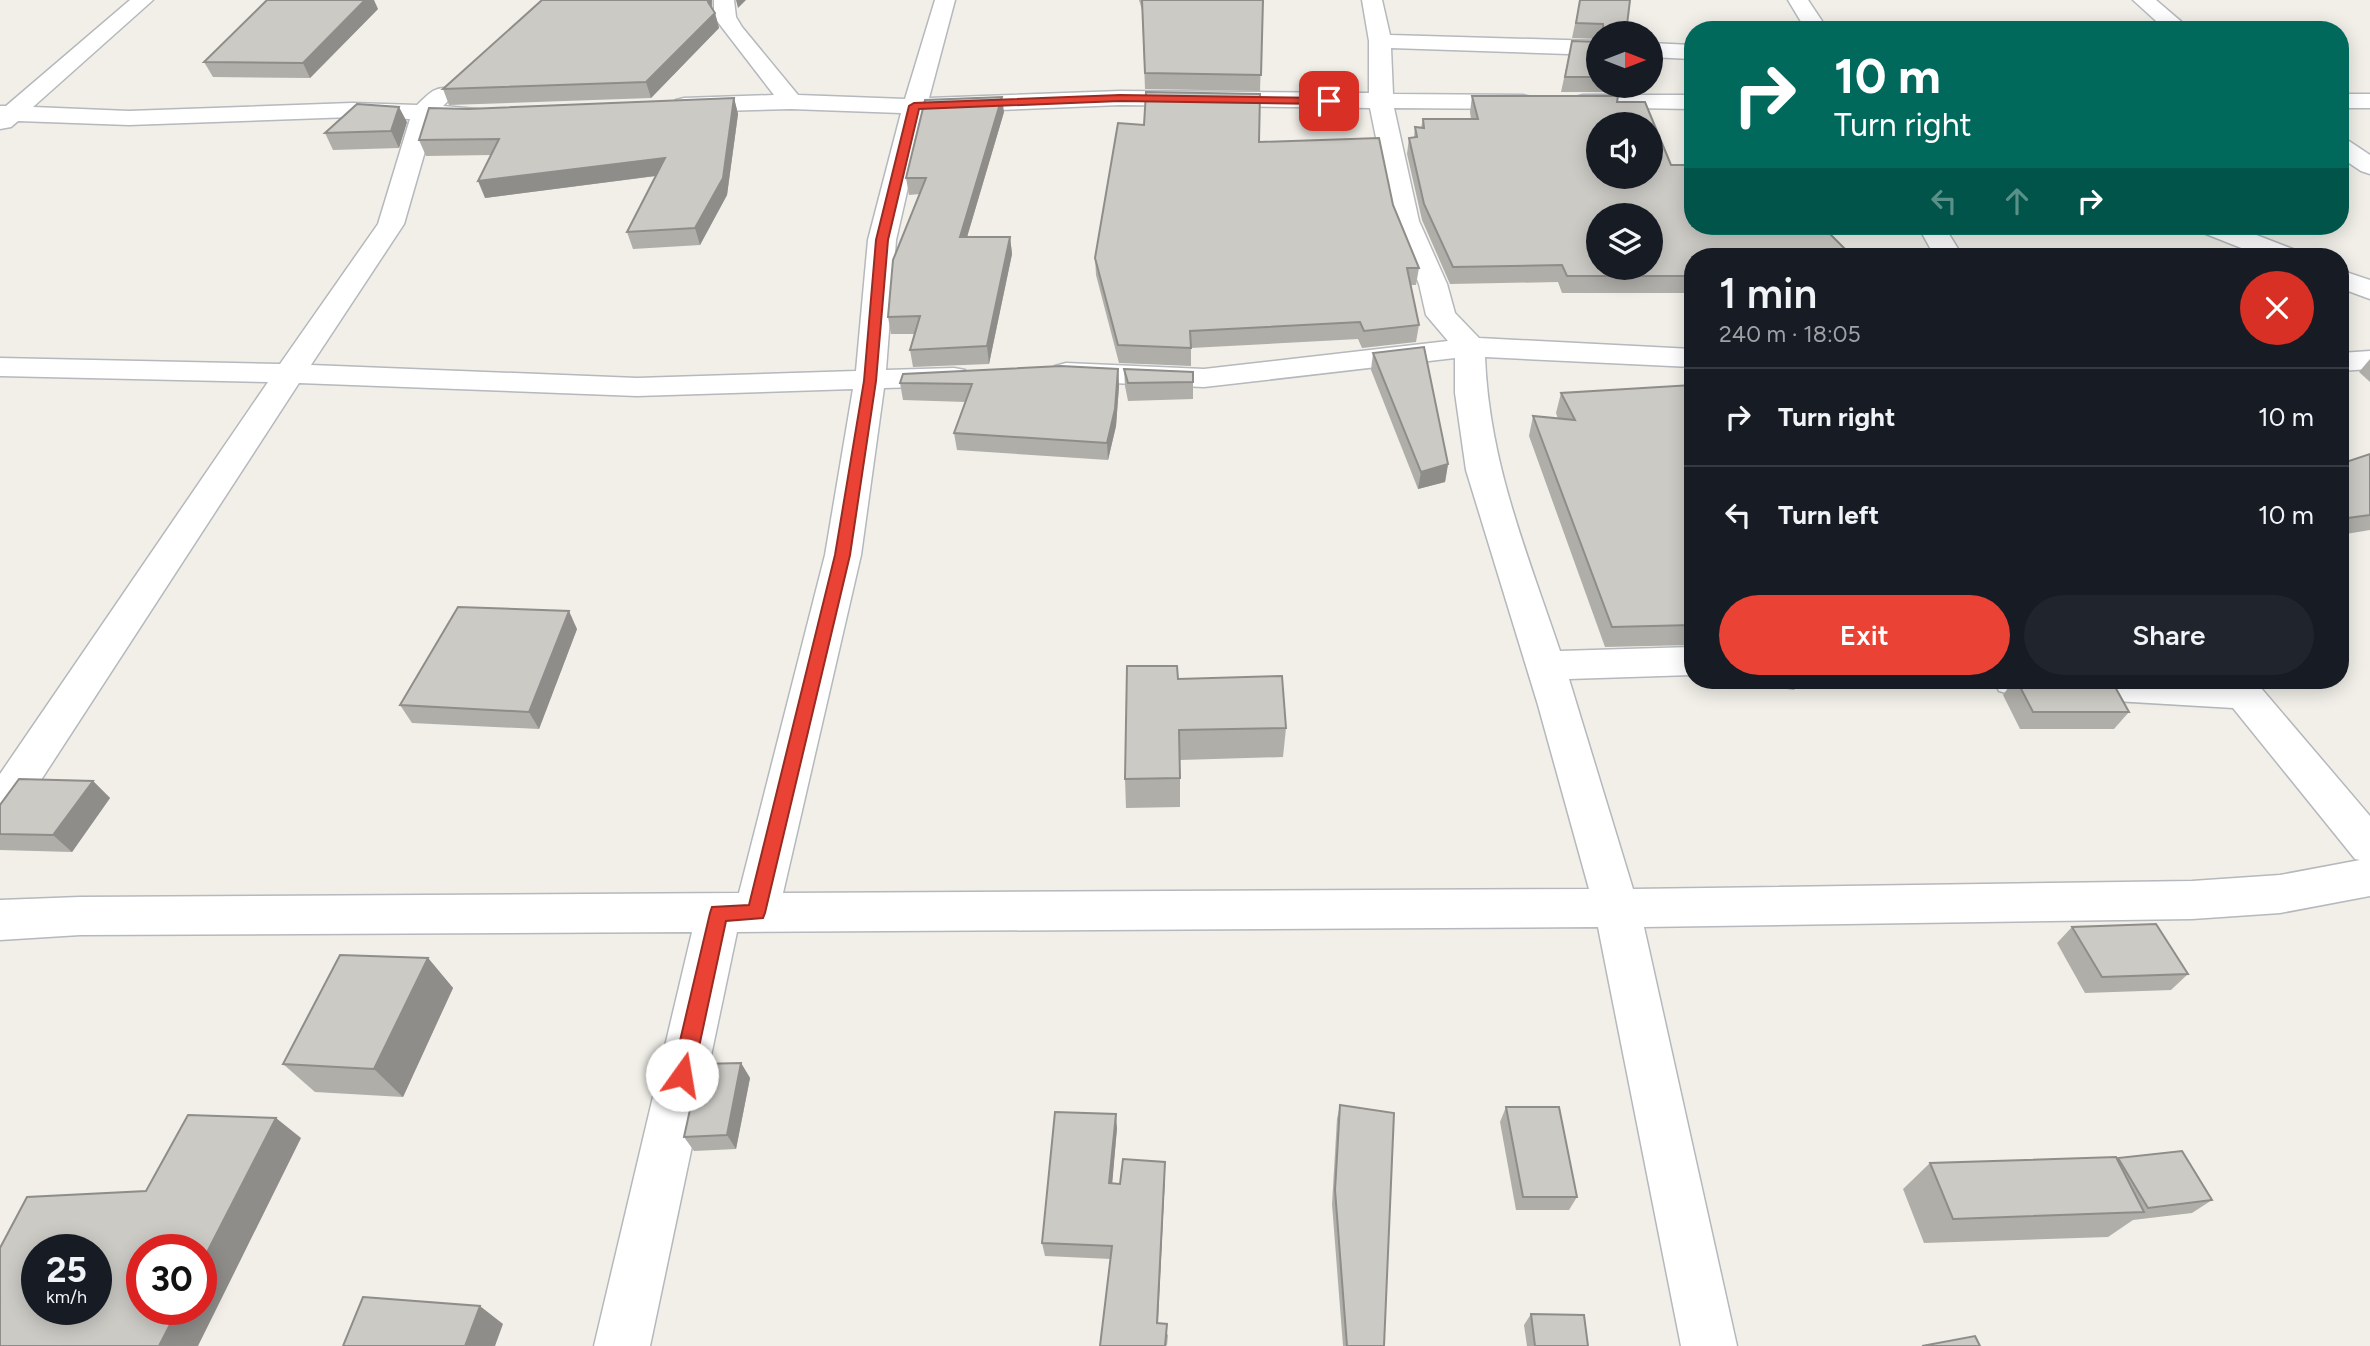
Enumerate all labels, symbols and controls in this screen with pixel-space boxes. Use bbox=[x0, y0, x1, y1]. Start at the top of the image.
north arrow bbox=[1586, 21, 1662, 98]
map controls bbox=[1586, 21, 1663, 280]
text: 10 m bbox=[1834, 46, 1941, 105]
icon: right bbox=[1719, 49, 1810, 140]
pin bbox=[1299, 71, 1359, 131]
icon: arrive bbox=[1310, 82, 1348, 120]
text: Turn right bbox=[1834, 106, 1972, 144]
button: sound bbox=[1586, 112, 1663, 189]
icon: left bbox=[1925, 182, 1963, 220]
icon: ahead bbox=[1998, 182, 2036, 220]
icon: right bbox=[2071, 182, 2109, 220]
button: layers bbox=[1586, 203, 1663, 280]
text: 1 min bbox=[1719, 268, 1817, 319]
button: close bbox=[2240, 271, 2314, 345]
text: 240 m · 18:05 bbox=[1719, 320, 1861, 348]
icon: right bbox=[1719, 398, 1757, 436]
text: Turn right bbox=[1778, 401, 1895, 433]
text: 10 m bbox=[2258, 401, 2314, 433]
icon: left bbox=[1719, 496, 1757, 534]
text: Turn left bbox=[1778, 499, 1879, 531]
text: 10 m bbox=[2258, 499, 2314, 531]
button: Exit bbox=[1719, 595, 2010, 675]
button: Share bbox=[2024, 595, 2314, 675]
position arrow bbox=[645, 1038, 719, 1112]
speed limit sign: 30 bbox=[126, 1234, 217, 1325]
text: 25 bbox=[46, 1249, 87, 1291]
text: km/h bbox=[46, 1286, 87, 1308]

